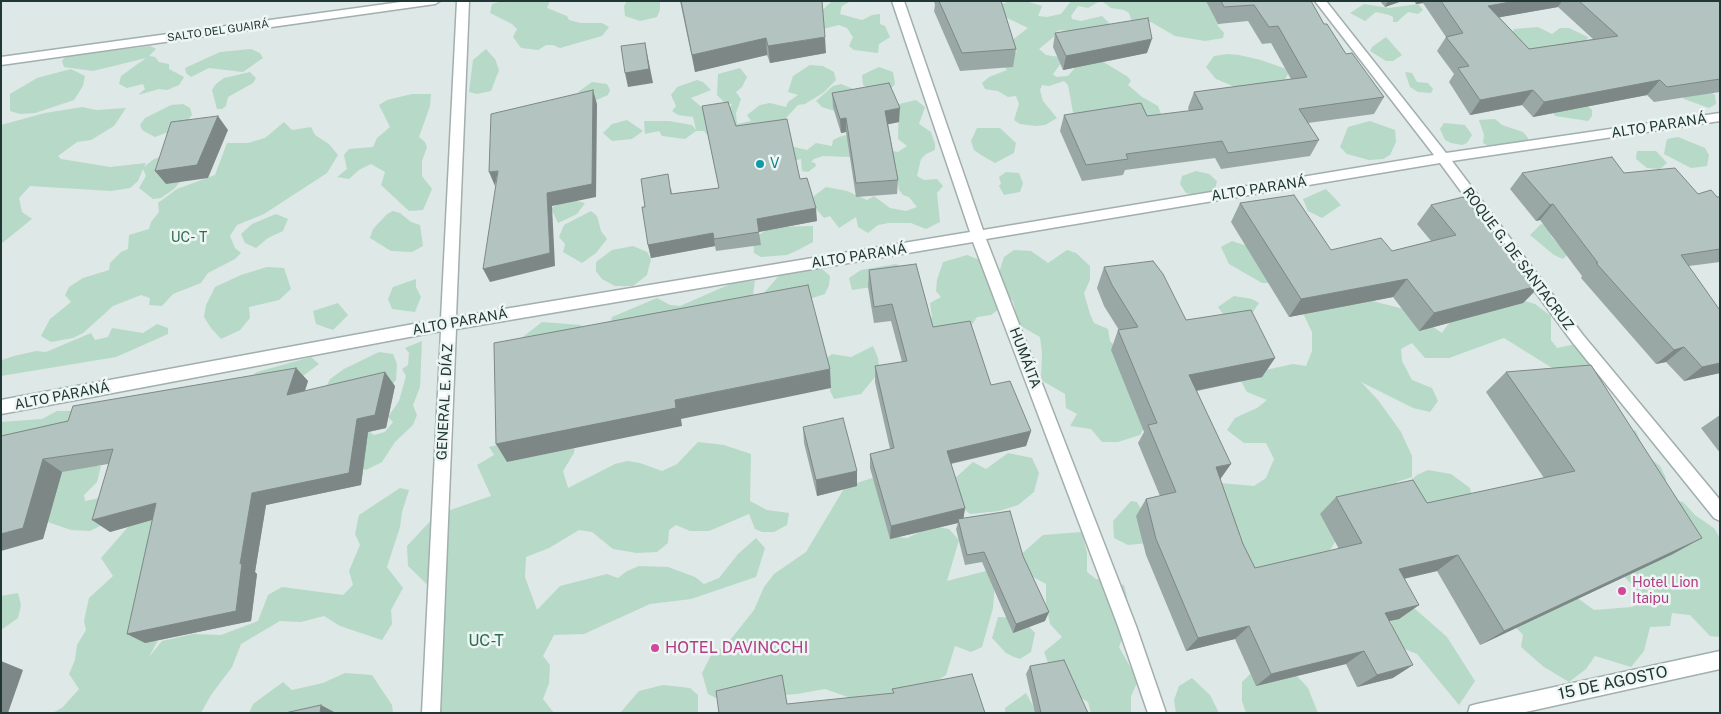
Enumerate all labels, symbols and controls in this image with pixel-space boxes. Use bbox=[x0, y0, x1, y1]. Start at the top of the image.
street label: SALTO DEL GUAIRÁ bbox=[166, 17, 270, 45]
street label: ALTO PARANÁ bbox=[1610, 110, 1708, 142]
place label: V bbox=[770, 156, 779, 172]
marker: V bbox=[754, 158, 766, 170]
street label: ALTO PARANÁ bbox=[1210, 173, 1308, 205]
street label: ROQUE G. DE SANTACRUZ bbox=[1459, 184, 1577, 334]
park label: UC- T bbox=[171, 230, 207, 246]
street label: ALTO PARANÁ bbox=[810, 240, 908, 272]
street label: ALTO PARANÁ bbox=[411, 305, 509, 339]
street label: HUMÁITA bbox=[1006, 325, 1044, 391]
street label: GENERAL E. DÍAZ bbox=[434, 343, 456, 461]
street label: ALTO PARANÁ bbox=[13, 379, 111, 413]
place label: Hotel Lion Itaipu bbox=[1632, 575, 1699, 608]
marker: Hotel Lion Itaipu bbox=[1616, 585, 1628, 597]
park label: UC-T bbox=[468, 631, 504, 651]
place label: HOTEL DAVINCCHI bbox=[665, 638, 808, 658]
marker: HOTEL DAVINCCHI bbox=[649, 642, 661, 654]
street label: 15 DE AGOSTO bbox=[1557, 662, 1669, 704]

